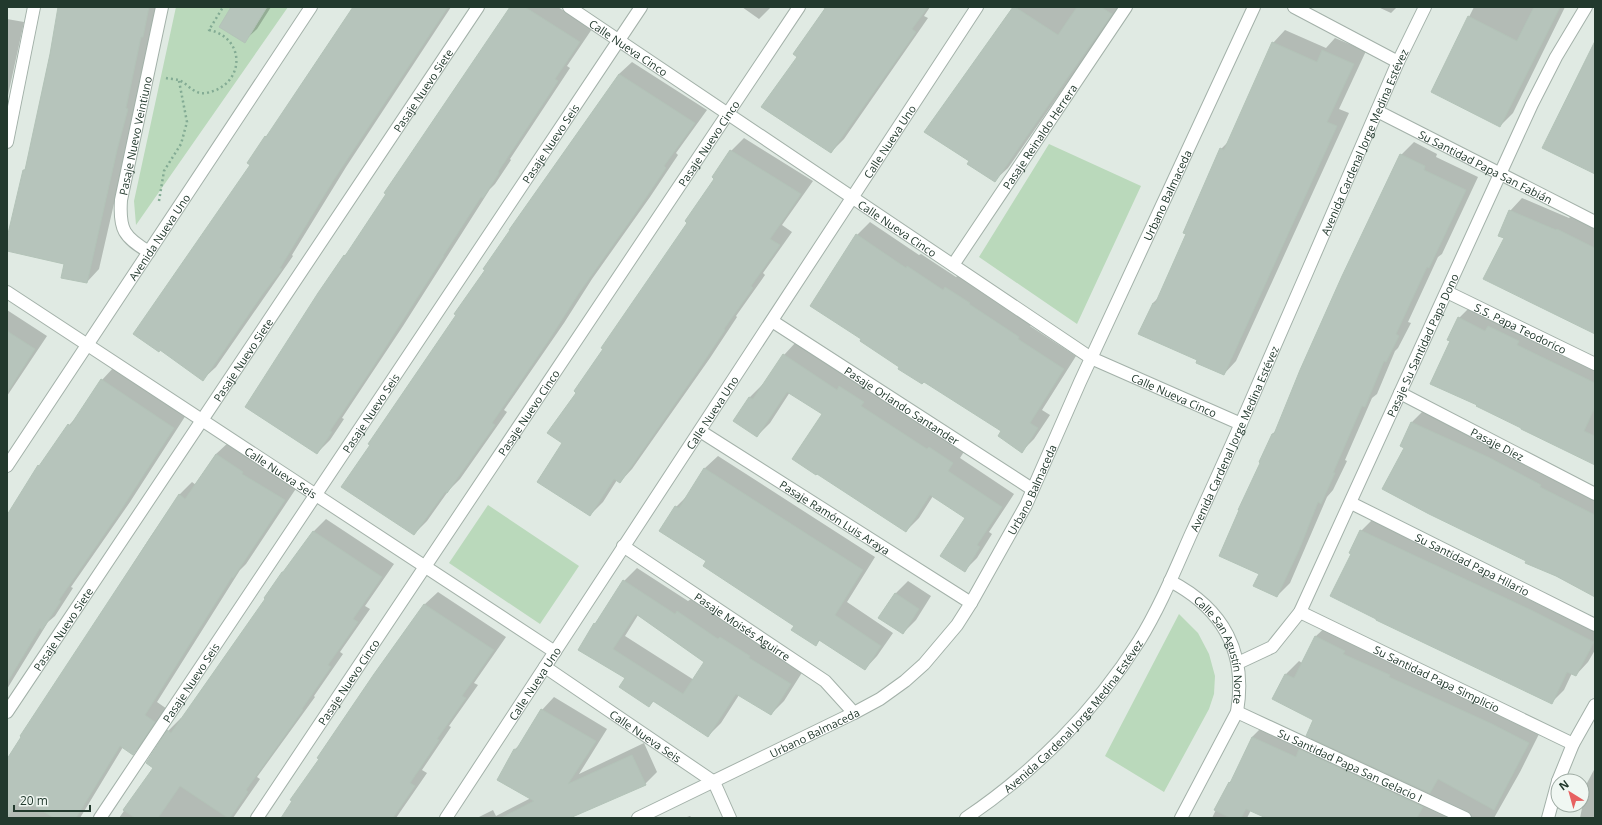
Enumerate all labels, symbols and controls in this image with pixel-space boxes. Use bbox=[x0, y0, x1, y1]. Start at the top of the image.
street label: Calle Nueva Cinco bbox=[586, 15, 671, 79]
street label: Pasaje Nuevo Siete bbox=[389, 45, 456, 135]
street label: Avenida Cardenal Jorge Medina Estévez bbox=[1317, 46, 1411, 237]
street label: Pasaje Nuevo Veintiuno bbox=[115, 74, 155, 196]
street label: Pasaje Reinaldo Herrera bbox=[999, 81, 1080, 192]
street label: Pasaje Nuevo Cinco bbox=[674, 97, 743, 189]
street label: Pasaje Nuevo Seis bbox=[518, 101, 582, 186]
street label: Calle Nueva Uno bbox=[860, 101, 919, 181]
street label: Su Santidad Papa San Fabián bbox=[1416, 126, 1555, 207]
street label: Urbano Balmaceda bbox=[1139, 147, 1194, 243]
street label: Avenida Nueva Uno bbox=[125, 190, 193, 283]
street label: Calle Nueva Cinco bbox=[855, 196, 940, 260]
street label: Pasaje Su Santidad Papa Dono bbox=[1383, 270, 1461, 419]
street label: S.S. Papa Teodorico bbox=[1472, 299, 1570, 357]
street label: Pasaje Nuevo Siete bbox=[209, 315, 276, 404]
street label: Avenida Cardenal Jorge Medina Estévez bbox=[1186, 343, 1282, 534]
street label: Pasaje Orlando Santander bbox=[842, 362, 963, 448]
street label: Pasaje Nuevo Cinco bbox=[494, 366, 563, 458]
street label: Calle Nueva Cinco bbox=[1129, 369, 1220, 420]
street label: Pasaje Nuevo Seis bbox=[338, 370, 402, 455]
street label: Calle Nueva Uno bbox=[682, 372, 741, 452]
street label: Pasaje Diez bbox=[1468, 424, 1527, 464]
street label: Urbano Balmaceda bbox=[1003, 442, 1059, 537]
street label: Calle Nueva Seis bbox=[242, 443, 320, 501]
street label: Pasaje Ramón Luis Araya bbox=[777, 476, 893, 557]
street label: Su Santidad Papa Hilario bbox=[1413, 529, 1533, 599]
street label: Pasaje Nuevo Siete bbox=[29, 584, 96, 673]
street label: Pasaje Moisés Aguirre bbox=[692, 589, 794, 664]
street label: Calle San Agustín Norte bbox=[1191, 592, 1247, 705]
street label: Pasaje Nuevo Cinco bbox=[314, 635, 383, 728]
street label: Avenida Cardenal Jorge Medina Estévez bbox=[1000, 636, 1146, 795]
street label: Pasaje Nuevo Seis bbox=[159, 640, 222, 725]
street label: Su Santidad Papa Simplicio bbox=[1371, 641, 1503, 715]
street label: Calle Nueva Uno bbox=[505, 643, 564, 723]
street label: Urbano Balmaceda bbox=[767, 704, 862, 761]
street label: Calle Nueva Seis bbox=[607, 706, 685, 765]
street label: Su Santidad Papa San Gelacio I bbox=[1276, 725, 1425, 805]
north arrow bbox=[1550, 773, 1590, 813]
text: N bbox=[1556, 776, 1572, 793]
scale bar bbox=[14, 787, 90, 813]
text: 20 m bbox=[20, 792, 48, 809]

